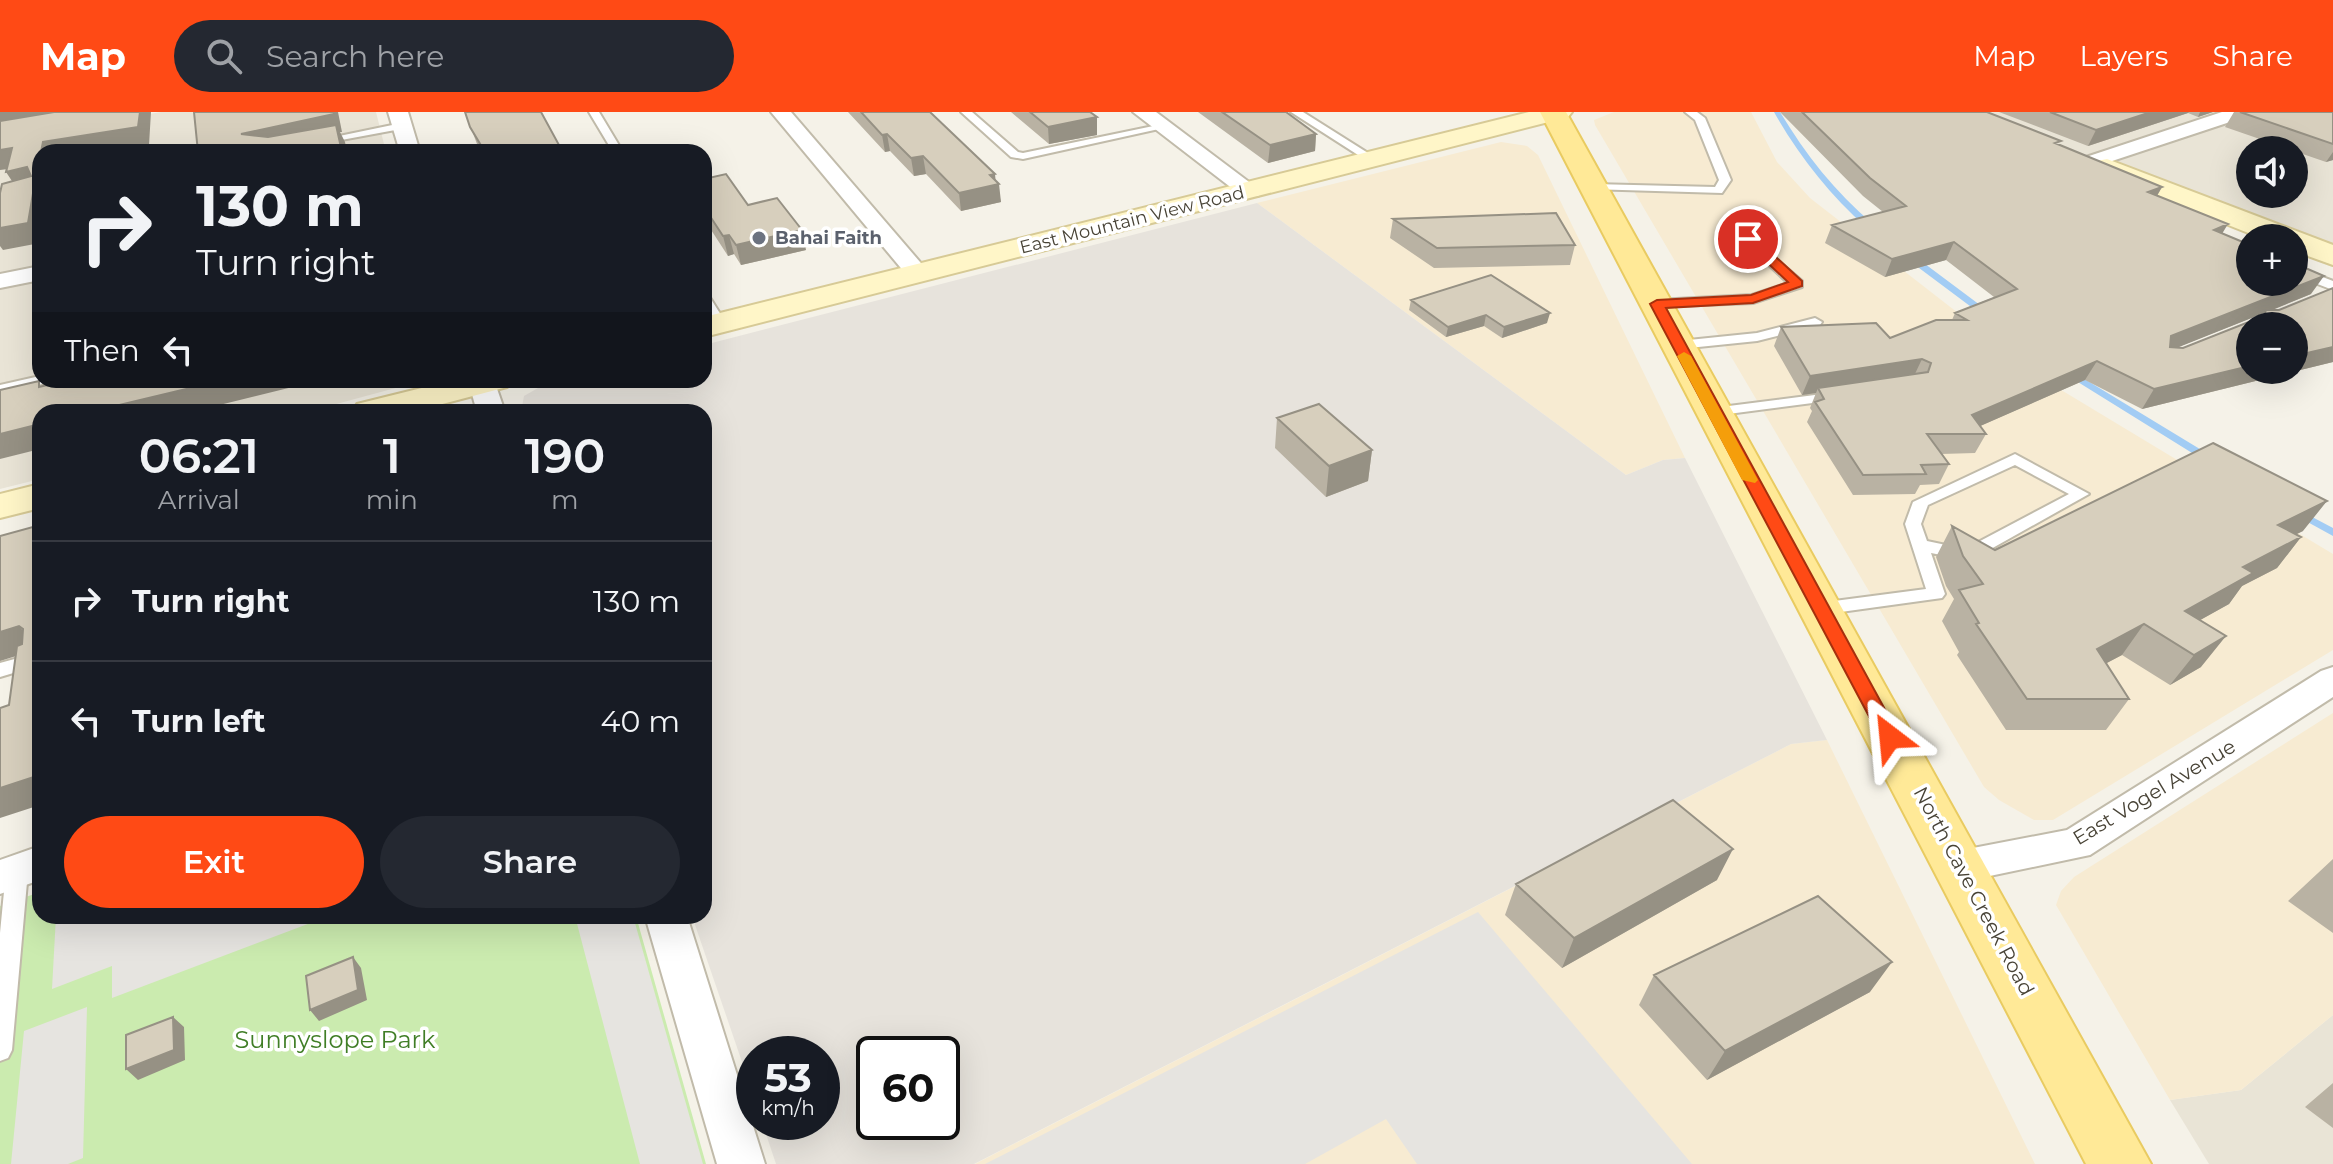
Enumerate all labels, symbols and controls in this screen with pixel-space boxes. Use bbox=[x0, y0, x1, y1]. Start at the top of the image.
search box bbox=[174, 20, 734, 92]
text: Map bbox=[40, 33, 126, 80]
icon: search bbox=[202, 34, 246, 78]
text: Search here bbox=[266, 38, 444, 75]
text: Map bbox=[1973, 39, 2036, 73]
text: Layers bbox=[2080, 39, 2169, 73]
text: Share bbox=[2213, 39, 2293, 73]
map controls bbox=[2236, 136, 2308, 384]
button: sound bbox=[2236, 136, 2308, 208]
text: 130 m bbox=[196, 172, 364, 240]
icon: right bbox=[64, 176, 168, 280]
street label: East Mountain View Road bbox=[1017, 181, 1247, 259]
pin bbox=[1714, 205, 1782, 273]
icon: arrive bbox=[1726, 217, 1770, 261]
button: + bbox=[2236, 224, 2308, 296]
place label: Bahai Faith bbox=[775, 227, 882, 249]
marker: Bahai Faith bbox=[750, 229, 768, 247]
text: Turn right bbox=[196, 240, 376, 284]
button: − bbox=[2236, 312, 2308, 384]
icon: left bbox=[156, 328, 200, 372]
text: Then bbox=[64, 332, 140, 369]
text: 06:21 bbox=[139, 427, 259, 485]
text: 1 bbox=[383, 427, 401, 485]
text: 190 bbox=[525, 427, 605, 485]
text: Arrival bbox=[158, 484, 240, 516]
text: min bbox=[366, 484, 418, 516]
text: m bbox=[551, 484, 579, 516]
icon: right bbox=[64, 579, 108, 623]
text: Turn right bbox=[132, 583, 289, 620]
text: 130 m bbox=[593, 583, 680, 620]
position arrow bbox=[1848, 695, 1932, 779]
icon: left bbox=[64, 699, 108, 743]
text: Turn left bbox=[132, 703, 265, 740]
text: 40 m bbox=[601, 703, 680, 740]
street label: East Vogel Avenue bbox=[2068, 734, 2240, 850]
street label: North Cave Creek Road bbox=[1909, 782, 2039, 1000]
button: Exit bbox=[64, 816, 364, 908]
button: Share bbox=[380, 816, 680, 908]
park label: Sunnyslope Park bbox=[235, 1025, 436, 1054]
speed limit sign: 60 bbox=[856, 1036, 960, 1140]
text: 53 bbox=[764, 1053, 812, 1102]
text: km/h bbox=[761, 1096, 815, 1120]

